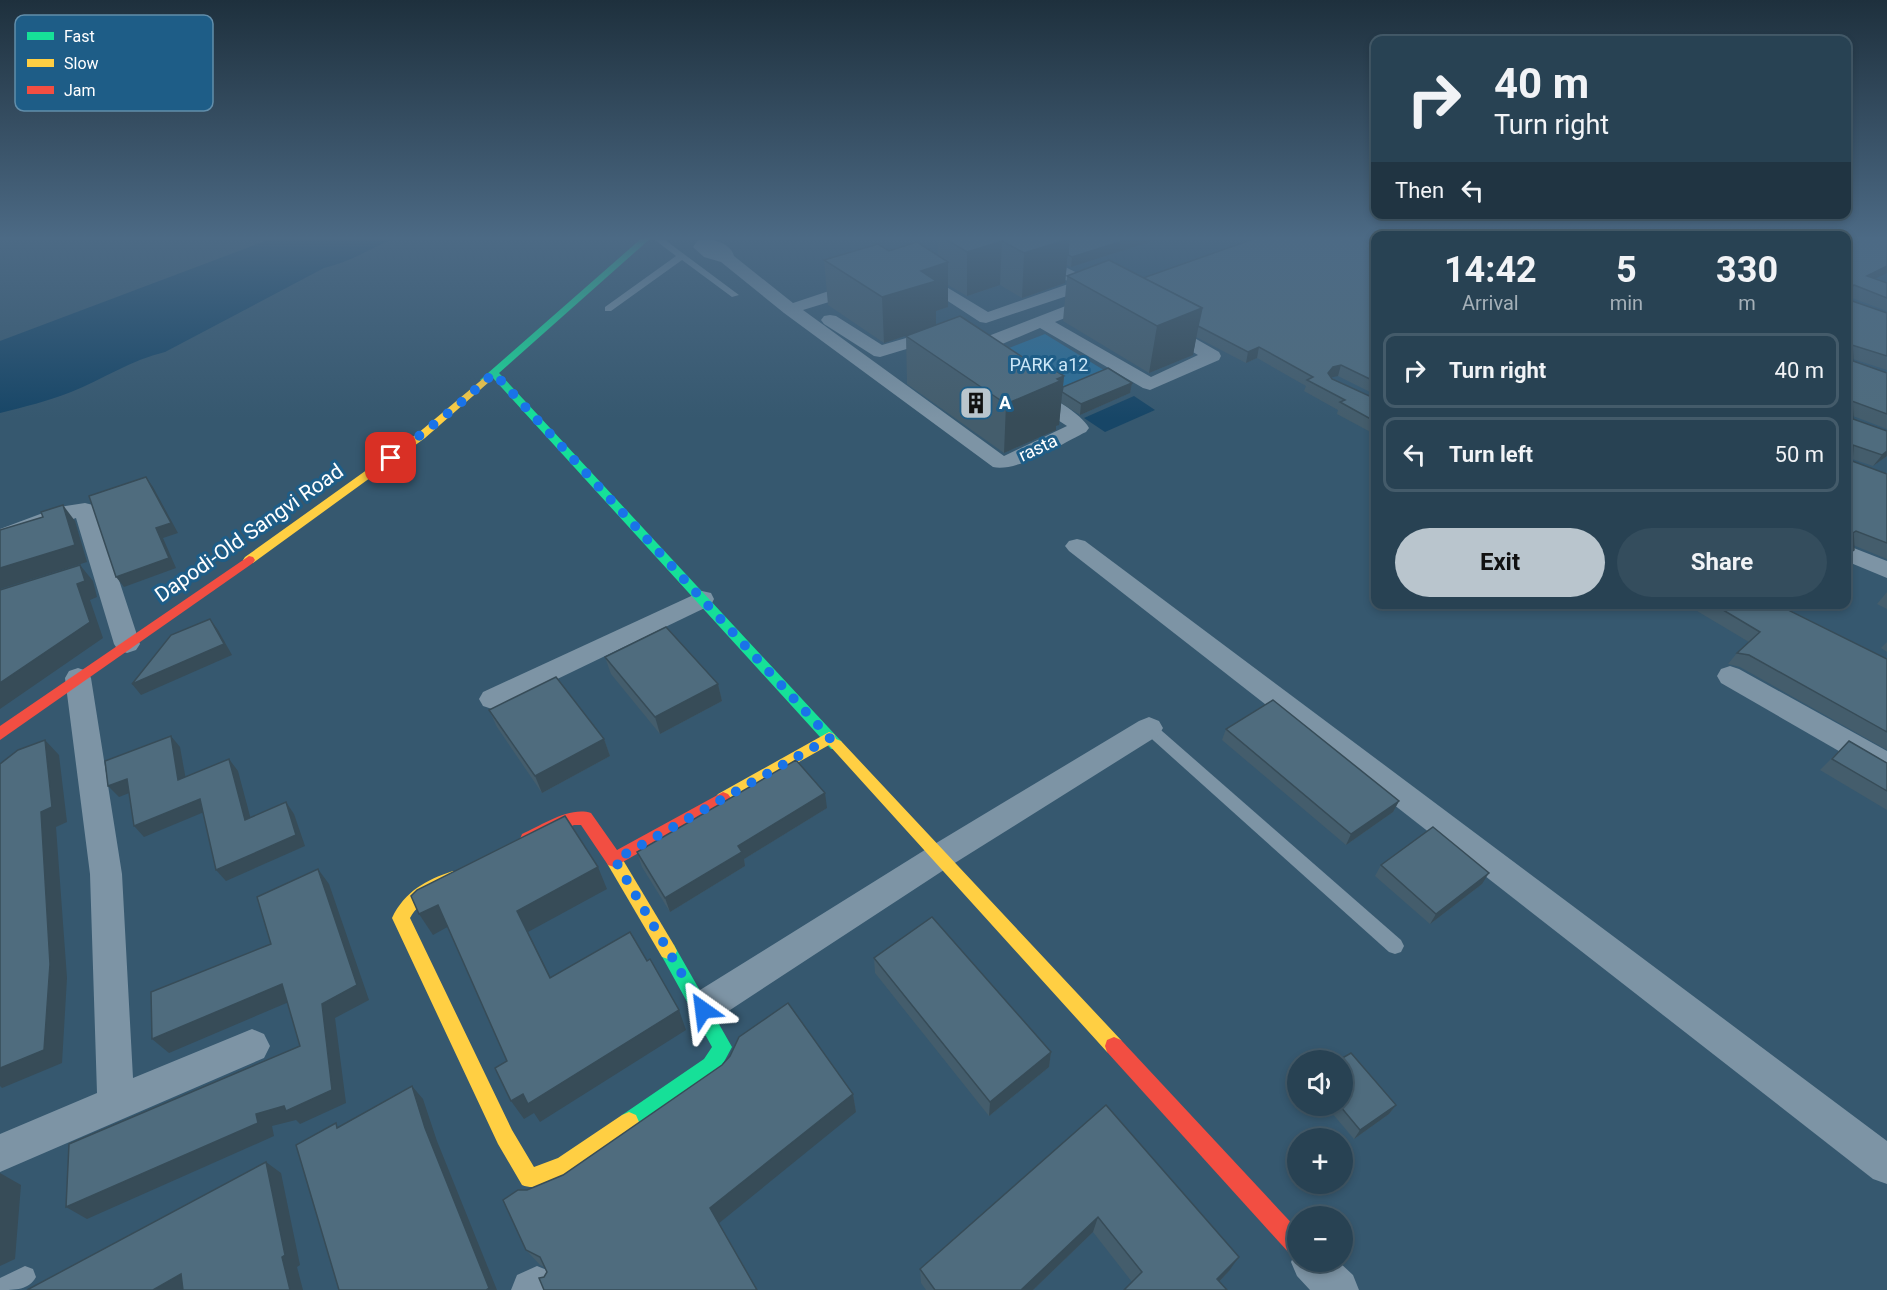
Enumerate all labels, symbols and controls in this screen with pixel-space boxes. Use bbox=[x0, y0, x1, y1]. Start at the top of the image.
legend bbox=[15, 15, 213, 111]
text: Fast bbox=[64, 27, 95, 46]
text: Slow bbox=[64, 54, 99, 73]
text: 40 m bbox=[1494, 59, 1589, 108]
icon: right bbox=[1395, 60, 1473, 138]
text: Jam bbox=[64, 81, 96, 100]
text: Turn right bbox=[1494, 109, 1609, 141]
icon: left bbox=[1456, 174, 1489, 207]
text: Then bbox=[1395, 178, 1444, 203]
text: 14:42 bbox=[1444, 249, 1537, 291]
text: 5 bbox=[1616, 249, 1637, 291]
text: 330 bbox=[1716, 249, 1778, 291]
text: Arrival bbox=[1462, 291, 1519, 315]
text: min bbox=[1610, 291, 1643, 315]
text: m bbox=[1738, 291, 1756, 315]
park label: PARK a12 bbox=[1010, 354, 1088, 375]
icon: right bbox=[1398, 354, 1431, 387]
text: Turn right bbox=[1449, 358, 1546, 383]
text: 40 m bbox=[1775, 358, 1824, 383]
building icon: A bbox=[958, 385, 994, 421]
place label: A bbox=[999, 392, 1012, 413]
street label: rasta bbox=[1015, 429, 1061, 466]
pin bbox=[365, 432, 416, 483]
icon: left bbox=[1398, 438, 1431, 471]
icon: arrive bbox=[374, 441, 407, 474]
text: Turn left bbox=[1449, 442, 1533, 467]
text: 50 m bbox=[1775, 442, 1824, 467]
street label: Dapodi-Old Sangvi Road bbox=[150, 459, 348, 607]
button: Exit bbox=[1395, 528, 1605, 597]
button: Share bbox=[1617, 528, 1827, 597]
position arrow bbox=[671, 978, 735, 1042]
map controls bbox=[1287, 1050, 1353, 1272]
button: sound bbox=[1287, 1050, 1353, 1116]
button: + bbox=[1287, 1128, 1353, 1194]
button: − bbox=[1287, 1206, 1353, 1272]

